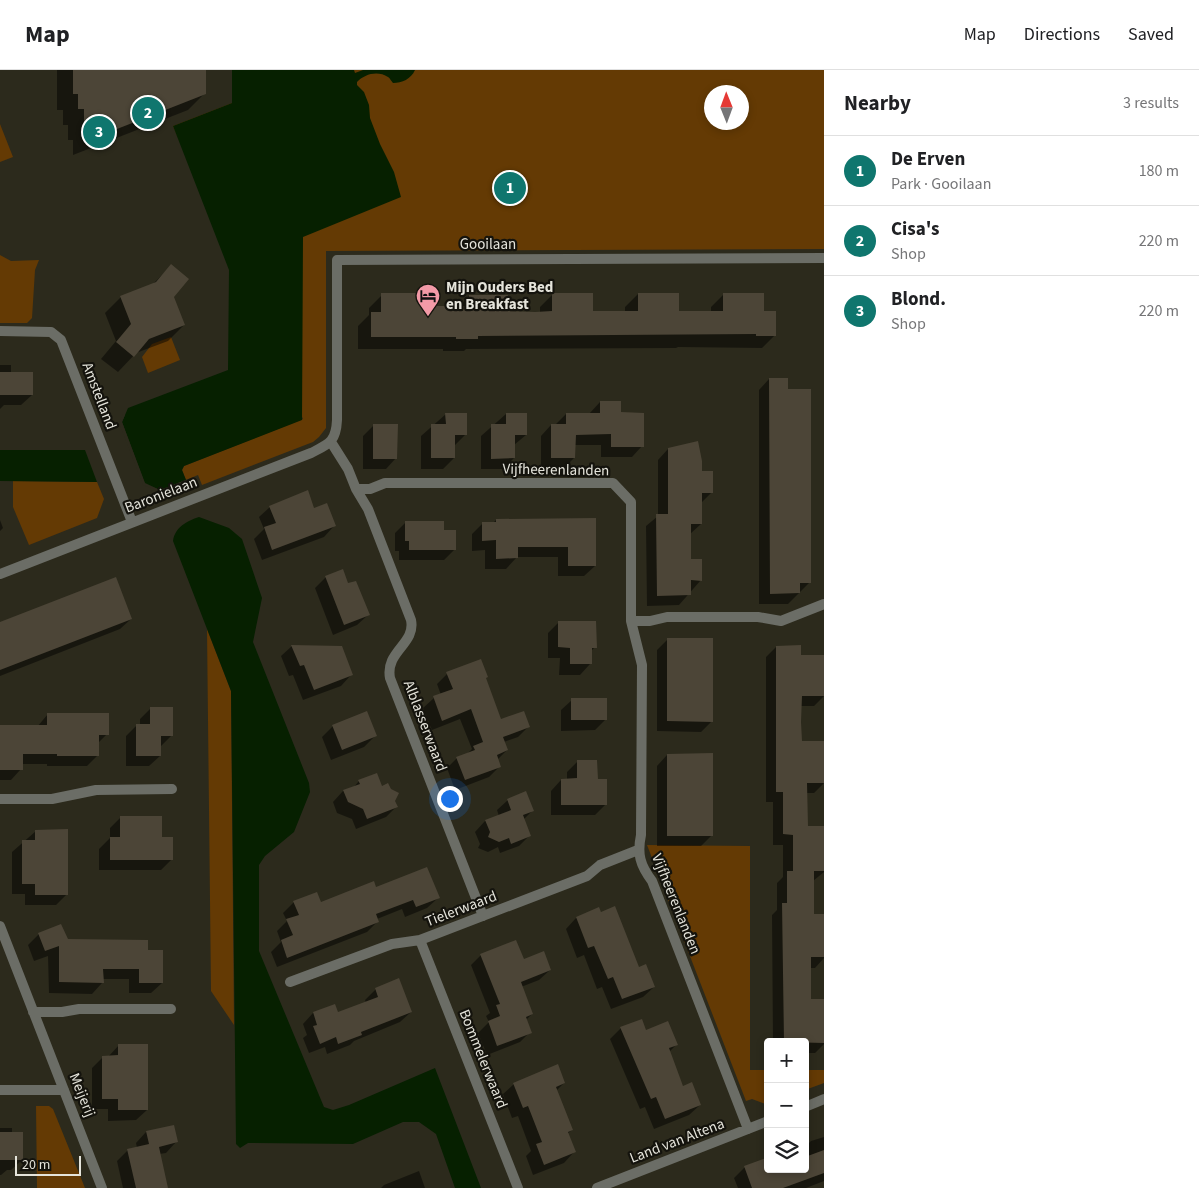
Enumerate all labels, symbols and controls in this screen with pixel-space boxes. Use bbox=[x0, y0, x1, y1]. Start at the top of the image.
text: Map bbox=[25, 17, 70, 52]
text: Map bbox=[964, 22, 996, 47]
text: Directions bbox=[1024, 22, 1100, 47]
text: Saved bbox=[1128, 22, 1174, 47]
north arrow bbox=[704, 85, 749, 130]
text: Nearby bbox=[844, 88, 911, 118]
text: 3 results bbox=[1123, 92, 1179, 114]
pin: 2 bbox=[132, 94, 164, 132]
pin: 3 bbox=[83, 113, 115, 151]
text: De Erven bbox=[891, 146, 965, 173]
text: 1 bbox=[856, 160, 864, 182]
text: 180 m bbox=[1139, 160, 1179, 182]
pin: 1 bbox=[494, 169, 526, 207]
text: Park · Gooilaan bbox=[891, 173, 991, 195]
text: Cisa's bbox=[891, 216, 939, 243]
text: 2 bbox=[856, 230, 864, 252]
text: 220 m bbox=[1139, 230, 1179, 252]
street label: Gooilaan bbox=[460, 234, 516, 255]
text: Shop bbox=[891, 243, 926, 265]
place label: Mijn Ouders Bed en Breakfast bbox=[446, 277, 553, 315]
hotel icon: Mijn Ouders Bed en Breakfast bbox=[415, 283, 441, 317]
text: Blond. bbox=[891, 286, 946, 313]
text: 3 bbox=[856, 300, 864, 322]
text: 220 m bbox=[1139, 300, 1179, 322]
text: Shop bbox=[891, 313, 926, 335]
street label: Amstelland bbox=[77, 359, 121, 433]
street label: Vijfheerenlanden bbox=[502, 459, 610, 481]
street label: Baronielaan bbox=[122, 472, 200, 518]
street label: Alblasserwaard bbox=[398, 677, 452, 775]
your location bbox=[437, 786, 463, 812]
street label: Vijfheerenlanden bbox=[646, 851, 706, 957]
street label: Tielerwaard bbox=[422, 886, 500, 932]
street label: Bommelerwaard bbox=[454, 1006, 512, 1112]
map controls bbox=[764, 1038, 809, 1173]
button: + bbox=[764, 1038, 809, 1083]
street label: Meijerij bbox=[64, 1070, 100, 1120]
button: − bbox=[764, 1083, 809, 1128]
street label: Land van Altena bbox=[627, 1113, 727, 1169]
button: layers bbox=[764, 1128, 809, 1173]
scale bar bbox=[15, 1153, 81, 1176]
text: 20 m bbox=[22, 1155, 50, 1175]

